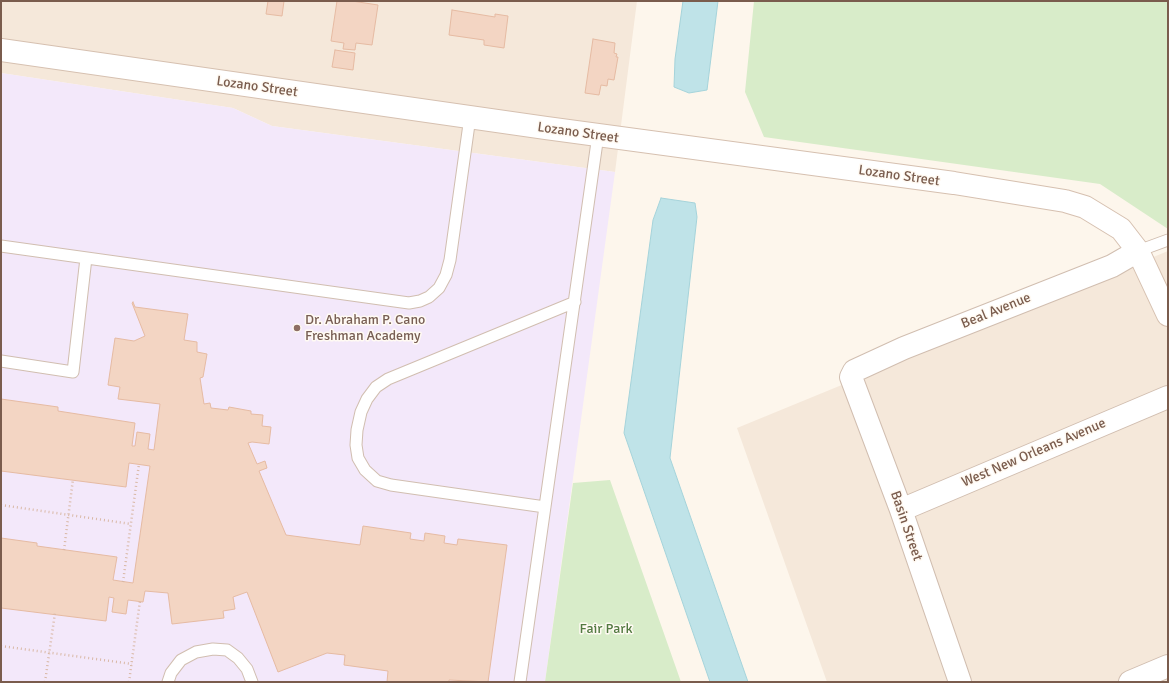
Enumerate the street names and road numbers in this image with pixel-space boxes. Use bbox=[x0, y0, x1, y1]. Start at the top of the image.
street label: Lozano Street bbox=[215, 73, 299, 101]
street label: Lozano Street bbox=[536, 119, 620, 147]
street label: Lozano Street bbox=[857, 162, 941, 190]
street label: Beal Avenue bbox=[959, 289, 1033, 333]
street label: West New Orleans Avenue bbox=[959, 415, 1109, 491]
street label: Basin Street bbox=[886, 489, 926, 563]

